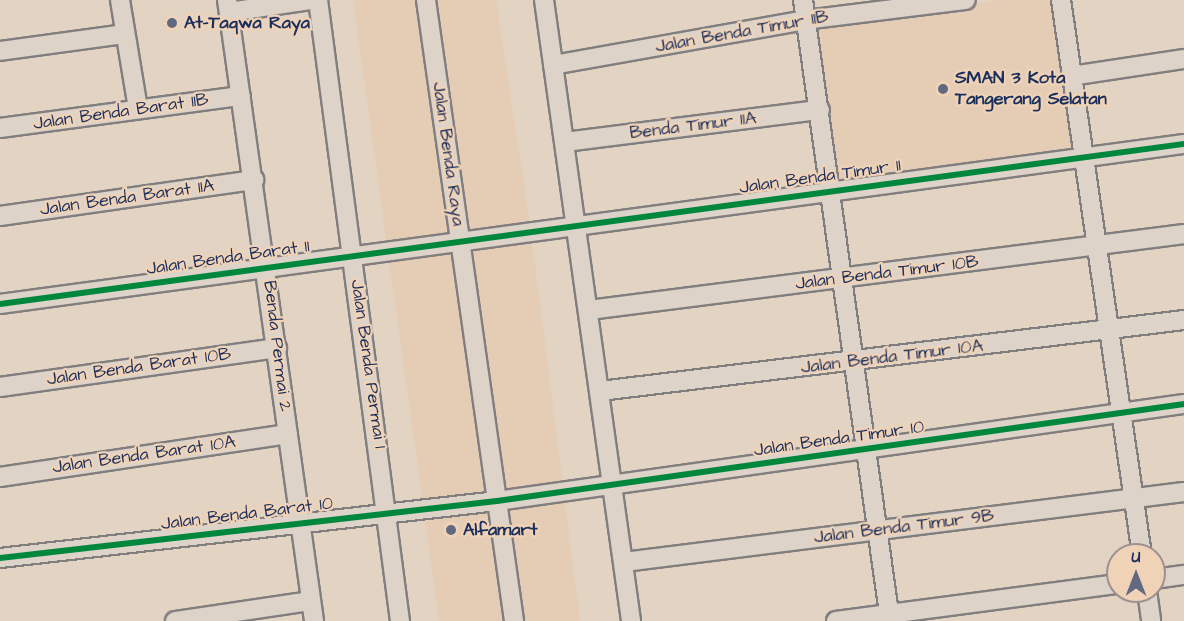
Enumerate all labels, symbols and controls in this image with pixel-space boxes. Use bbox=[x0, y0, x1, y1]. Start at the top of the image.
street label: Jalan Benda Timur 11B bbox=[654, 6, 830, 58]
place label: At-Taqwa Raya bbox=[184, 12, 310, 34]
marker: At-Taqwa Raya bbox=[165, 16, 179, 30]
place label: SMAN 3 Kota Tangerang Selatan bbox=[955, 68, 1107, 110]
street label: Jalan Benda Raya bbox=[427, 81, 469, 227]
marker: SMAN 3 Kota Tangerang Selatan bbox=[936, 82, 950, 96]
street label: Jalan Benda Barat 11B bbox=[32, 89, 210, 135]
street label: Benda Timur 11A bbox=[628, 108, 758, 144]
street label: Jalan Benda Timur 11 bbox=[738, 155, 902, 199]
street label: Jalan Benda Barat 11A bbox=[39, 175, 215, 221]
street label: Jalan Benda Barat 11 bbox=[145, 236, 311, 280]
street label: Jalan Benda Timur 10B bbox=[794, 251, 980, 295]
street label: Jalan Benda Permai 1 bbox=[345, 278, 391, 450]
street label: Benda Permai 2 bbox=[258, 279, 296, 413]
street label: Jalan Benda Timur 10A bbox=[800, 335, 984, 379]
street label: Jalan Benda Barat 10B bbox=[45, 343, 233, 391]
street label: Jalan Benda Timur 10 bbox=[752, 416, 926, 462]
street label: Jalan Benda Barat 10A bbox=[51, 431, 237, 479]
street label: Jalan Benda Barat 10 bbox=[160, 493, 334, 535]
street label: Jalan Benda Timur 9B bbox=[813, 505, 995, 549]
place label: Alfamart bbox=[463, 519, 538, 541]
marker: Alfamart bbox=[444, 523, 458, 537]
north arrow bbox=[1106, 543, 1166, 603]
text: U bbox=[1132, 546, 1140, 568]

